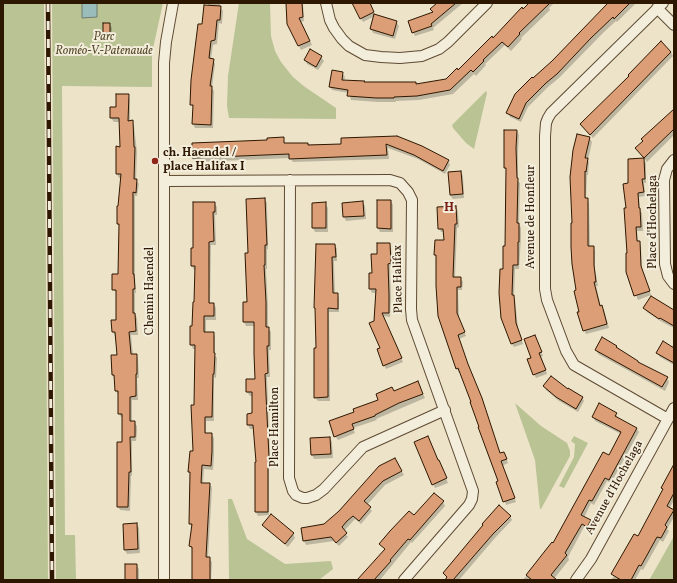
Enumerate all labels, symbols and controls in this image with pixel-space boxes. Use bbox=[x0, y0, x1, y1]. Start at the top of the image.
park label: Parc Roméo-V.-Patenaude bbox=[55, 31, 153, 59]
place label: ch. Haendel / place Halifax I bbox=[163, 147, 244, 175]
marker: ch. Haendel / place Halifax I bbox=[150, 156, 160, 166]
street label: Avenue de Honfleur bbox=[525, 165, 539, 269]
street label: Place d'Hochelaga bbox=[647, 175, 661, 269]
district label: H bbox=[444, 201, 454, 217]
street label: Place Halifax bbox=[391, 245, 407, 313]
street label: Chemin Haendel bbox=[144, 247, 158, 335]
street label: Place Hamilton bbox=[269, 387, 283, 467]
street label: Avenue d'Hochelaga bbox=[583, 438, 647, 538]

